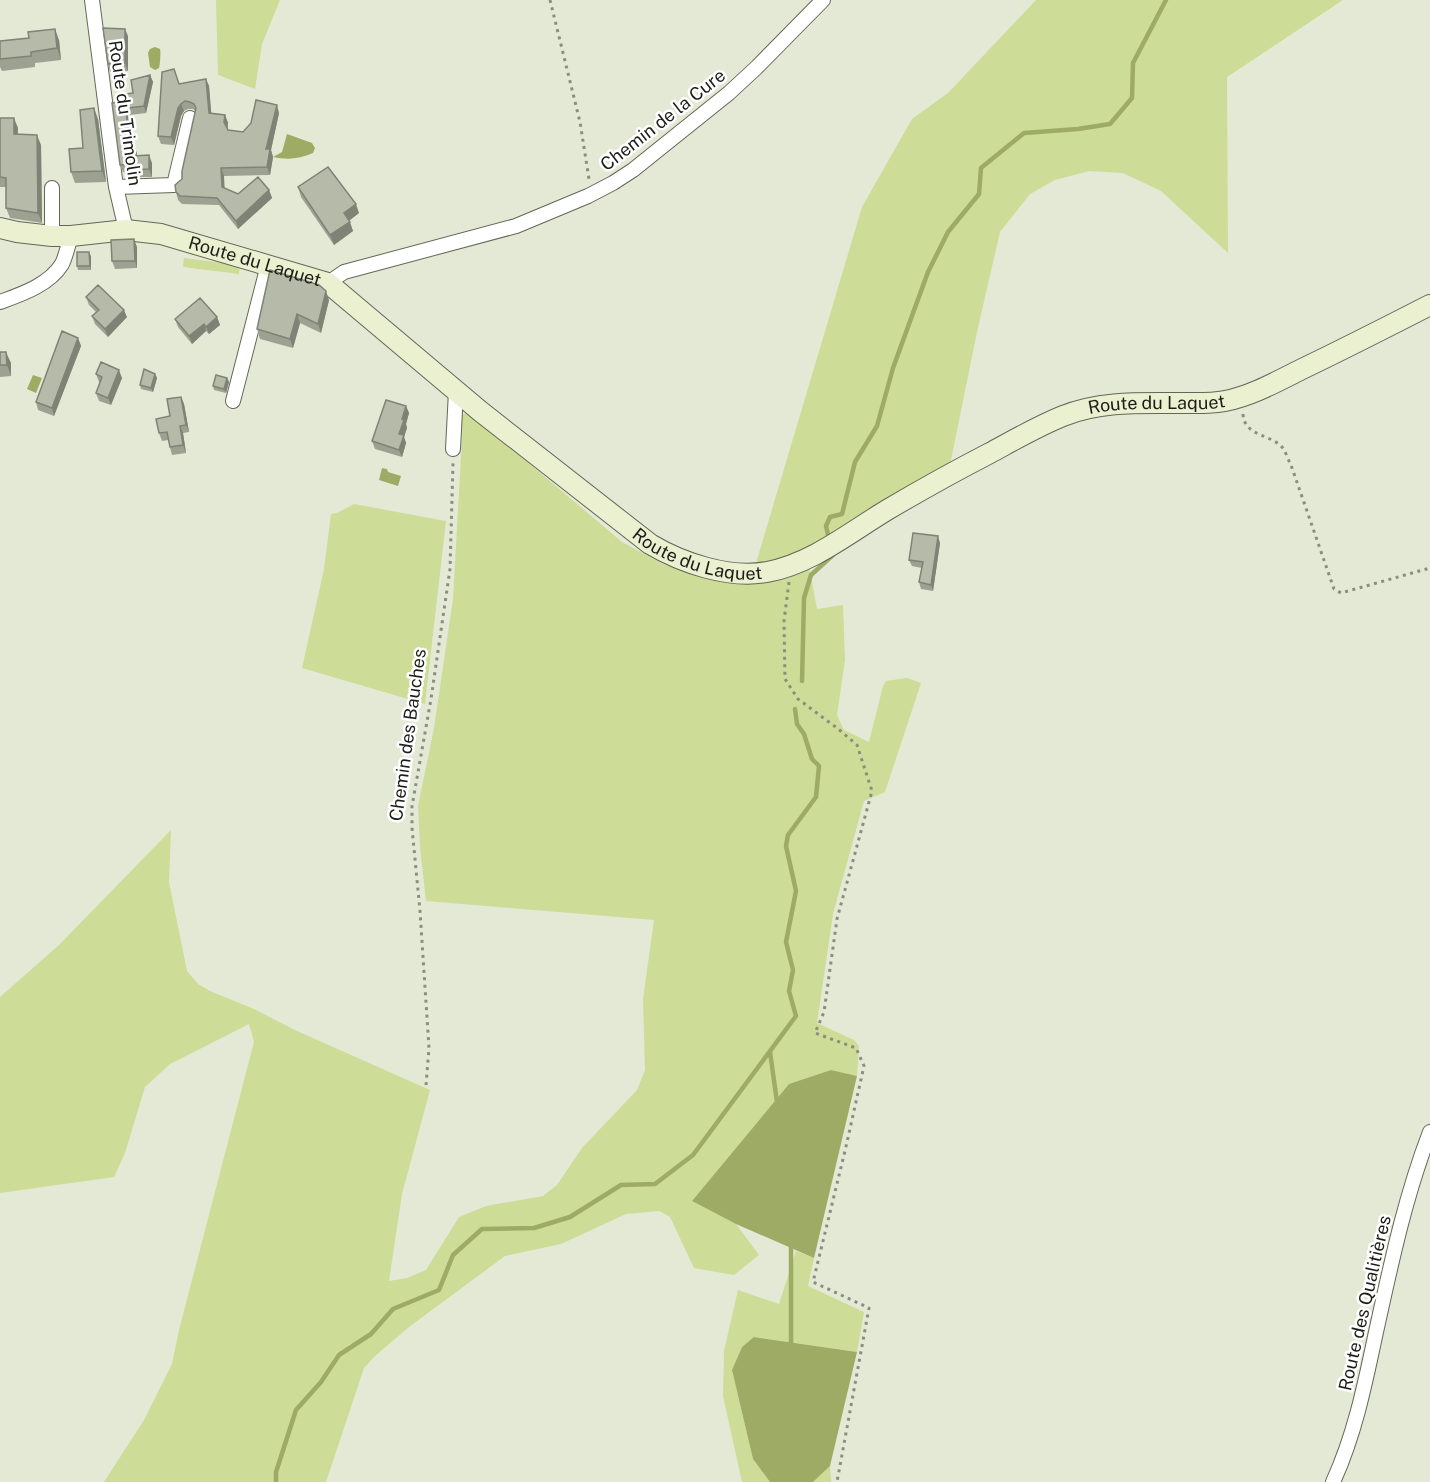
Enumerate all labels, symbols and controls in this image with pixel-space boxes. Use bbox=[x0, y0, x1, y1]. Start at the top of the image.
street label: Route du Trimolin bbox=[105, 39, 146, 187]
street label: Chemin de la Cure bbox=[596, 64, 729, 175]
street label: Route du Laquet bbox=[186, 232, 324, 290]
street label: Route du Laquet bbox=[1086, 390, 1227, 418]
street label: Route du Laquet bbox=[629, 523, 763, 584]
street label: Chemin des Bauches bbox=[385, 647, 430, 822]
street label: Route des Qualitières bbox=[1334, 1213, 1395, 1393]

